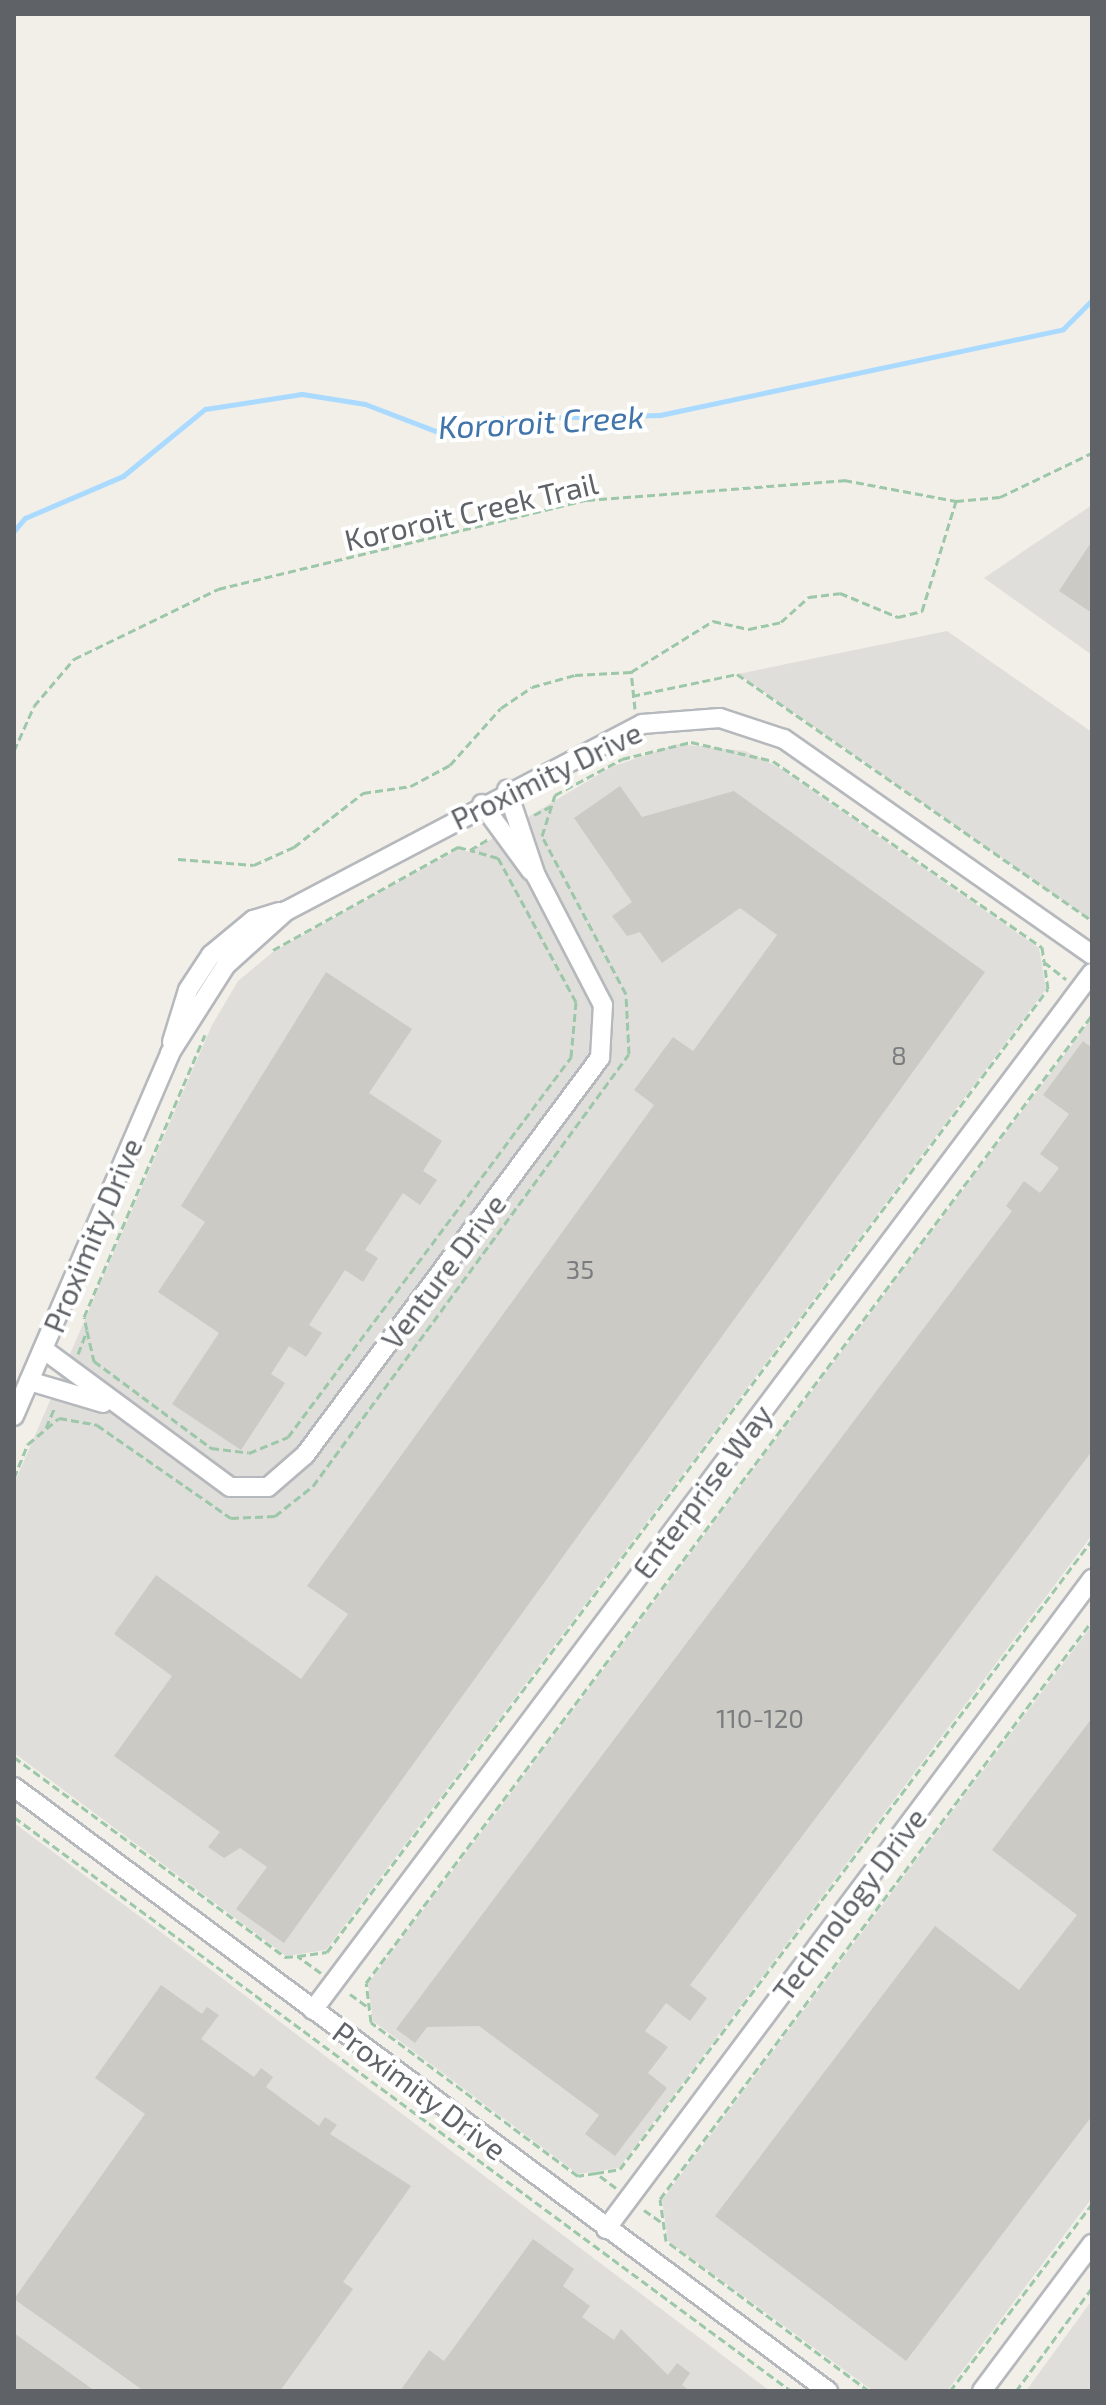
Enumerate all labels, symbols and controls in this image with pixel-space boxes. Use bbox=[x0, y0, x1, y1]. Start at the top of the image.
water label: Kororoit Creek bbox=[437, 396, 645, 446]
street label: Kororoit Creek Trail bbox=[340, 464, 602, 558]
street label: Proximity Drive bbox=[445, 713, 647, 837]
house number: 8 bbox=[891, 1039, 907, 1071]
street label: Proximity Drive bbox=[35, 1132, 149, 1338]
street label: Venture Drive bbox=[373, 1186, 513, 1356]
house number: 35 bbox=[566, 1253, 594, 1285]
street label: Enterprise Way bbox=[625, 1397, 779, 1585]
house number: 110-120 bbox=[716, 1702, 804, 1734]
street label: Technology Drive bbox=[764, 1800, 934, 2008]
street label: Proximity Drive bbox=[326, 2013, 514, 2167]

